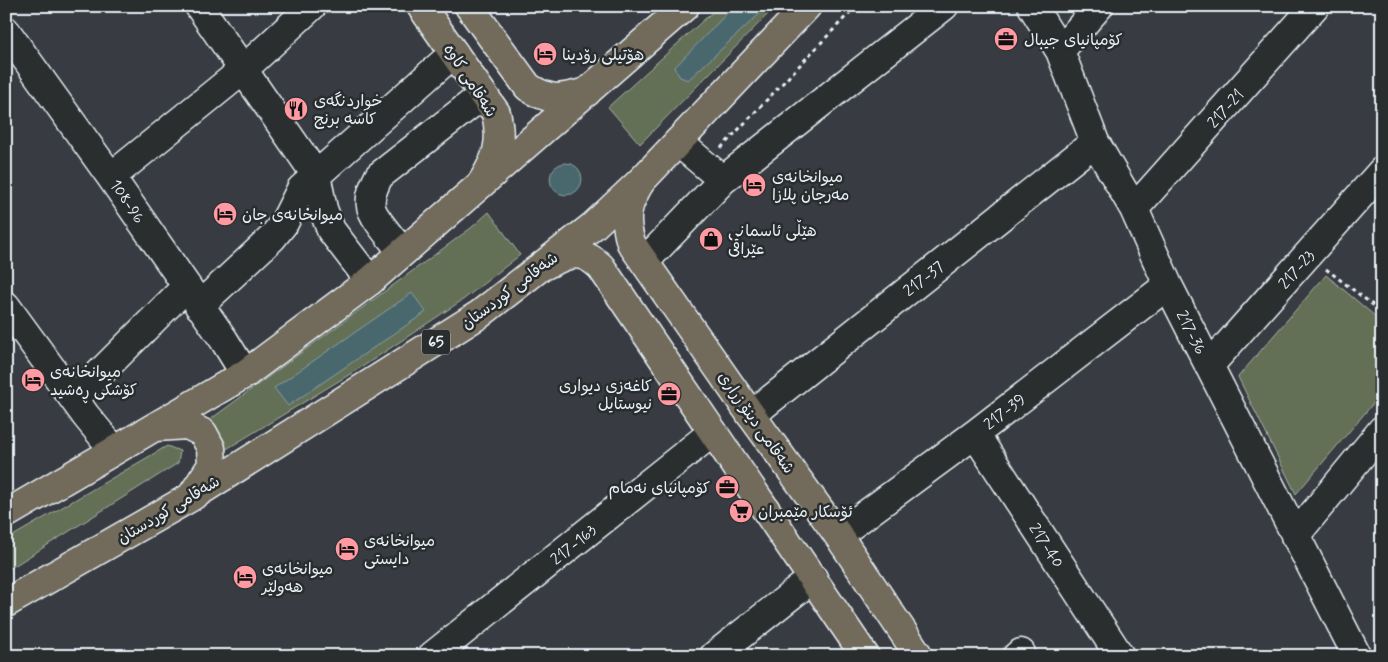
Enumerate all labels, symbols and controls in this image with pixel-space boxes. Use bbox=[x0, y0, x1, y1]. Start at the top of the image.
office icon: کۆمپانیای جیبال bbox=[993, 26, 1019, 52]
place label: کۆمپانیای جیبال bbox=[1024, 30, 1123, 51]
street label: شەقامی کاوە bbox=[438, 40, 501, 121]
hotel icon: هۆتیلی رۆدینا bbox=[532, 41, 558, 67]
place label: هۆتیلی رۆدینا bbox=[562, 45, 644, 66]
street label: 217-21 bbox=[1203, 85, 1249, 133]
place label: خواردنگەی کاسە برنج bbox=[314, 91, 382, 130]
restaurant icon: خواردنگەی کاسە برنج bbox=[283, 96, 309, 122]
place label: میوانخانەی مەرجان پلازا bbox=[772, 167, 849, 206]
hotel icon: میوانخانەی مەرجان پلازا bbox=[741, 172, 767, 198]
street label: 108-96 bbox=[104, 176, 149, 228]
hotel icon: میوانخانەی جان bbox=[212, 201, 238, 227]
place label: میوانخانەی جان bbox=[242, 205, 343, 226]
place label: هێڵی ئاسمانی عێراقی bbox=[728, 219, 817, 260]
shop icon: هێڵی ئاسمانی عێراقی bbox=[698, 226, 724, 252]
street label: 217-23 bbox=[1274, 246, 1320, 294]
street label: شەقامی کوردستان bbox=[457, 248, 563, 335]
street label: 217-37 bbox=[899, 257, 949, 302]
street label: 217-36 bbox=[1171, 307, 1211, 358]
road number: 65 bbox=[422, 330, 450, 354]
place label: میوانخانەی کۆشکی ڕەشید bbox=[50, 362, 137, 404]
hotel icon: میوانخانەی کۆشکی ڕەشید bbox=[20, 367, 46, 393]
street label: شەقامی دینۆ زراری bbox=[713, 368, 799, 478]
place label: کاغەزی دیواری نیوستایل bbox=[559, 376, 652, 415]
office icon: کاغەزی دیواری نیوستایل bbox=[656, 381, 682, 407]
street label: 217-39 bbox=[980, 389, 1030, 435]
street label: شەقامی کوردستان bbox=[114, 471, 224, 549]
office icon: کۆمپانیای نەمام bbox=[714, 474, 740, 500]
place label: کۆمپانیای نەمام bbox=[608, 478, 710, 500]
supermarket icon: ئۆسکار مێمبران bbox=[728, 498, 754, 524]
place label: ئۆسکار مێمبران bbox=[758, 502, 853, 523]
street label: 217-40 bbox=[1024, 519, 1068, 572]
street label: 217-163 bbox=[547, 520, 602, 570]
place label: میوانخانەی دایستی bbox=[364, 531, 435, 570]
hotel icon: میوانخانەی دایستی bbox=[334, 536, 360, 562]
place label: میوانخانەی هەولێر bbox=[260, 559, 333, 598]
hotel icon: میوانخانەی هەولێر bbox=[232, 564, 258, 590]

